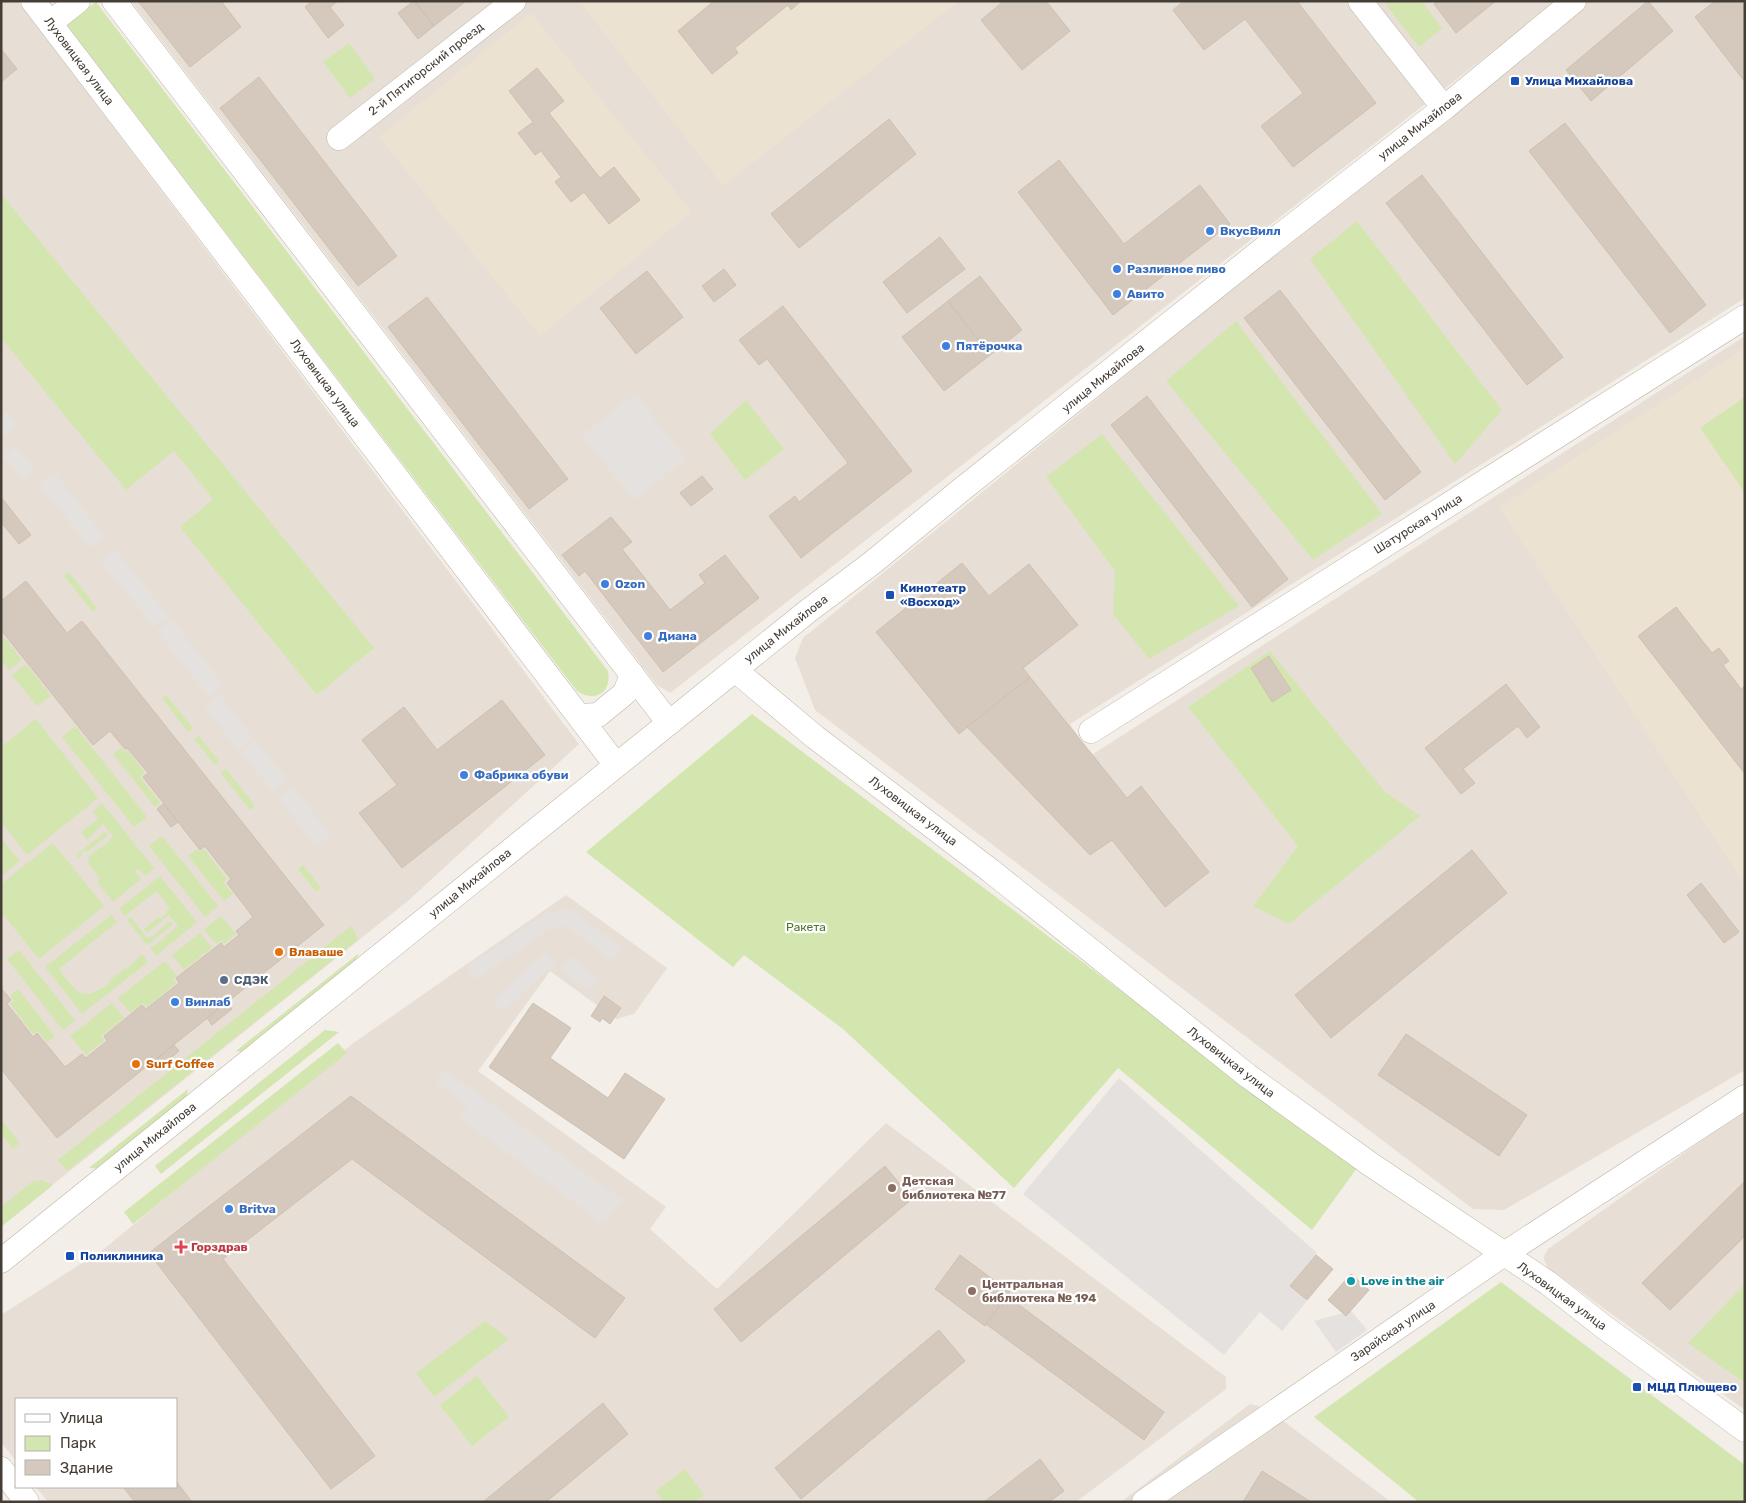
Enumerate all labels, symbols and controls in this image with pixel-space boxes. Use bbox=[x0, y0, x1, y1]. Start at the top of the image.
street label: Луховицкая улица bbox=[41, 14, 117, 108]
street label: 2-й Пятигорский проезд bbox=[366, 20, 486, 118]
place label: Улица Михайлова bbox=[1525, 74, 1633, 88]
marker: Улица Михайлова bbox=[1509, 75, 1521, 87]
street label: улица Михайлова bbox=[1376, 89, 1464, 163]
place label: ВкусВилл bbox=[1220, 224, 1281, 238]
marker: ВкусВилл bbox=[1204, 225, 1216, 237]
place label: Разливное пиво bbox=[1127, 262, 1226, 276]
marker: Разливное пиво bbox=[1111, 263, 1123, 275]
place label: Авито bbox=[1127, 287, 1164, 301]
marker: Авито bbox=[1111, 288, 1123, 300]
street label: Луховицкая улица bbox=[287, 336, 363, 430]
place label: Пятёрочка bbox=[956, 339, 1022, 353]
marker: Пятёрочка bbox=[940, 340, 952, 352]
street label: улица Михайлова bbox=[1059, 340, 1147, 416]
street label: Шатурская улица bbox=[1371, 491, 1465, 557]
place label: Ozon bbox=[615, 577, 645, 591]
marker: Ozon bbox=[599, 578, 611, 590]
place label: Кинотеатр «Восход» bbox=[900, 581, 966, 609]
marker: Кинотеатр «Восход» bbox=[884, 589, 896, 601]
street label: улица Михайлова bbox=[742, 592, 830, 666]
place label: Диана bbox=[658, 629, 697, 643]
marker: Диана bbox=[642, 630, 654, 642]
place label: Фабрика обуви bbox=[474, 768, 569, 782]
marker: Фабрика обуви bbox=[458, 769, 470, 781]
street label: Луховицкая улица bbox=[866, 773, 960, 849]
street label: улица Михайлова bbox=[426, 845, 514, 921]
park label: Ракета bbox=[786, 920, 826, 934]
place label: Влаваше bbox=[289, 945, 343, 959]
marker: Влаваше bbox=[273, 946, 285, 958]
place label: СДЭК bbox=[234, 973, 269, 987]
marker: СДЭК bbox=[218, 974, 230, 986]
place label: Винлаб bbox=[185, 995, 231, 1009]
marker: Винлаб bbox=[169, 996, 181, 1008]
street label: Луховицкая улица bbox=[1185, 1024, 1277, 1100]
place label: Surf Coffee bbox=[146, 1057, 214, 1071]
marker: Surf Coffee bbox=[130, 1058, 142, 1070]
street label: улица Михайлова bbox=[111, 1099, 199, 1175]
place label: Детская библиотека №77 bbox=[902, 1174, 1006, 1202]
marker: Детская библиотека №77 bbox=[886, 1182, 898, 1194]
place label: Britva bbox=[239, 1202, 276, 1216]
marker: Britva bbox=[223, 1203, 235, 1215]
place label: Горздрав bbox=[191, 1240, 248, 1254]
marker: Горздрав bbox=[175, 1241, 187, 1253]
place label: Поликлиника bbox=[80, 1249, 163, 1263]
marker: Поликлиника bbox=[64, 1250, 76, 1262]
street label: Луховицкая улица bbox=[1515, 1259, 1609, 1333]
place label: Love in the air bbox=[1361, 1274, 1445, 1288]
marker: Love in the air bbox=[1345, 1275, 1357, 1287]
place label: Центральная библиотека № 194 bbox=[982, 1277, 1096, 1305]
marker: Центральная библиотека № 194 bbox=[966, 1285, 978, 1297]
street label: Зарайская улица bbox=[1348, 1298, 1438, 1364]
place label: МЦД Плющево bbox=[1647, 1380, 1737, 1394]
marker: МЦД Плющево bbox=[1631, 1381, 1643, 1393]
legend bbox=[15, 1398, 178, 1488]
text: Улица bbox=[60, 1409, 103, 1427]
text: Парк bbox=[60, 1434, 96, 1452]
text: Здание bbox=[60, 1459, 113, 1477]

